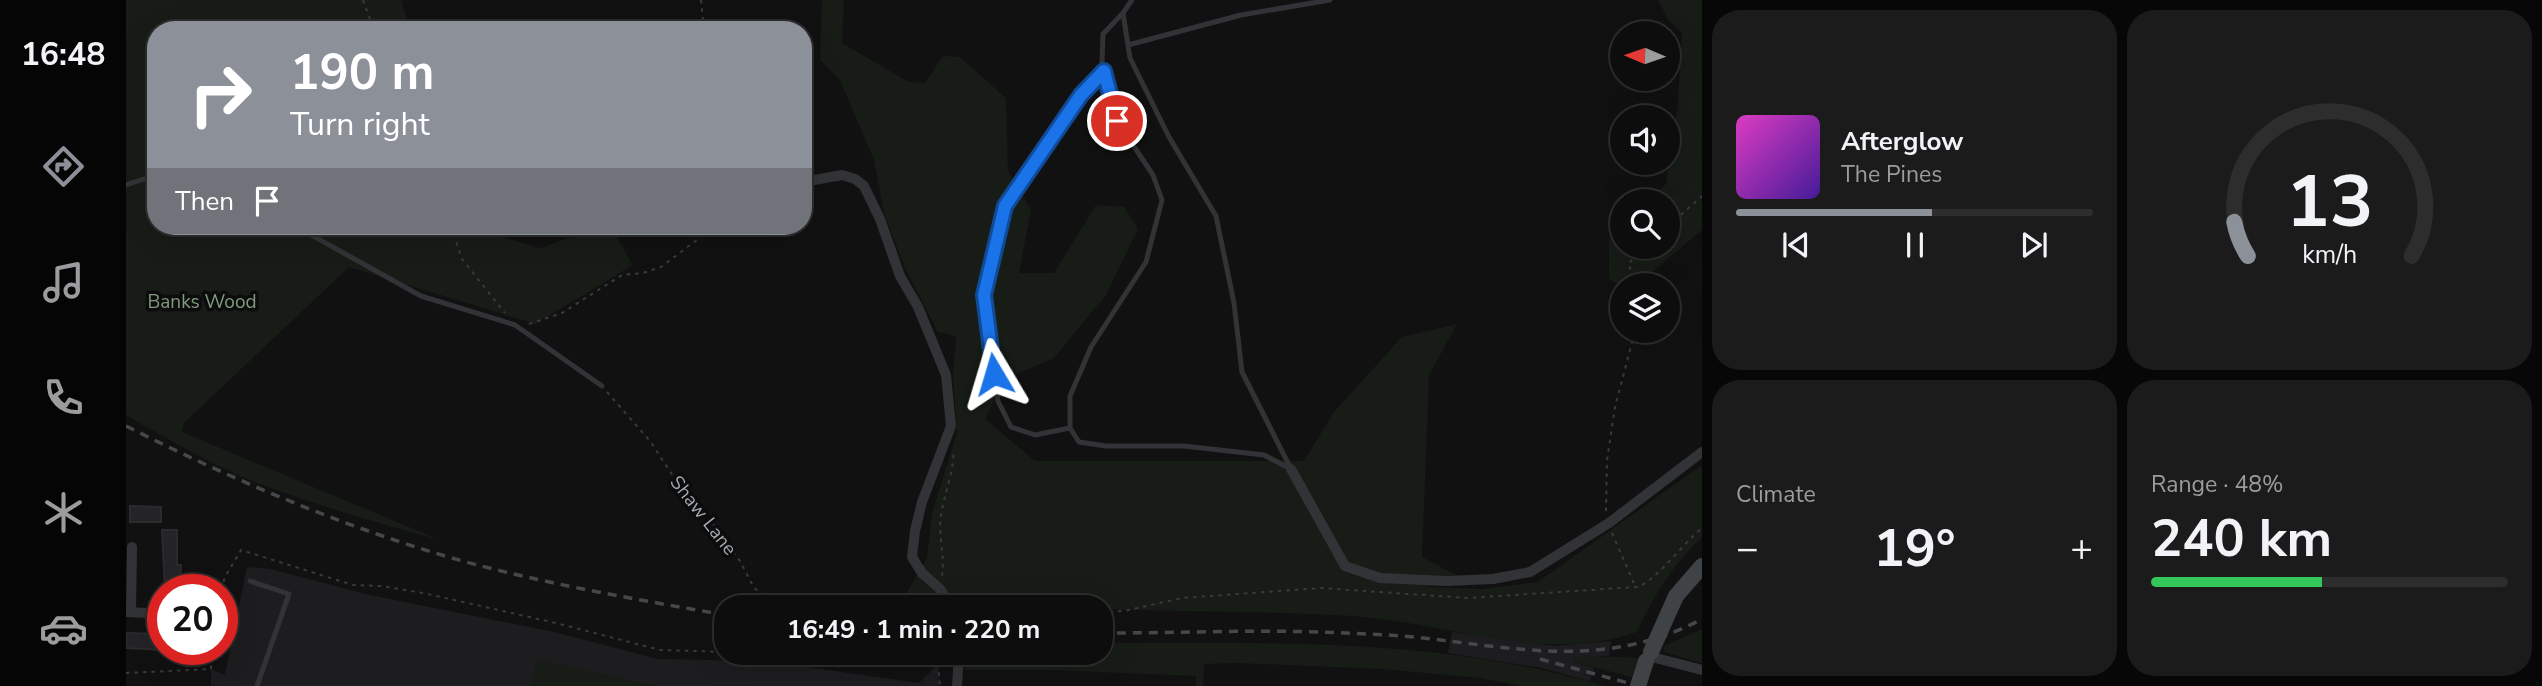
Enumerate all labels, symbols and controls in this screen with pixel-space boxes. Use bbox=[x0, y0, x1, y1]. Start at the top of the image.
north arrow bbox=[1610, 21, 1680, 91]
map controls bbox=[1610, 21, 1680, 343]
text: 16:48 bbox=[21, 33, 105, 76]
text: 190 m bbox=[290, 39, 434, 106]
icon: right bbox=[175, 49, 266, 140]
pin bbox=[1087, 91, 1147, 151]
icon: arrive bbox=[1098, 102, 1136, 140]
text: Turn right bbox=[290, 103, 430, 146]
button: sound bbox=[1610, 105, 1680, 175]
text: Afterglow bbox=[1841, 124, 1964, 159]
icon: directions bbox=[39, 142, 88, 191]
text: 13 bbox=[2286, 152, 2373, 252]
text: The Pines bbox=[1841, 159, 1942, 190]
icon: arrive bbox=[248, 182, 286, 220]
text: Then bbox=[175, 184, 234, 219]
button: search bbox=[1610, 189, 1680, 259]
icon: previous bbox=[1777, 226, 1815, 264]
icon: pause bbox=[1896, 226, 1934, 264]
icon: next bbox=[2015, 226, 2053, 264]
text: km/h bbox=[2302, 238, 2357, 272]
icon: music bbox=[39, 258, 88, 307]
button: layers bbox=[1610, 273, 1680, 343]
park label: Banks Wood bbox=[147, 289, 257, 315]
position arrow bbox=[957, 337, 1031, 411]
icon: phone bbox=[39, 373, 88, 422]
text: Range · 48% bbox=[2151, 469, 2283, 500]
street label: Shaw Lane bbox=[664, 470, 743, 561]
text: Climate bbox=[1736, 479, 1816, 510]
icon: climate bbox=[39, 488, 88, 537]
text: 240 km bbox=[2151, 503, 2332, 574]
text: 19° bbox=[1873, 513, 1956, 584]
text: − bbox=[1736, 523, 1759, 574]
text: + bbox=[2070, 523, 2093, 574]
speed limit sign: 20 bbox=[147, 574, 238, 665]
icon: car bbox=[39, 604, 88, 653]
text: 16:49 · 1 min · 220 m bbox=[787, 612, 1040, 647]

